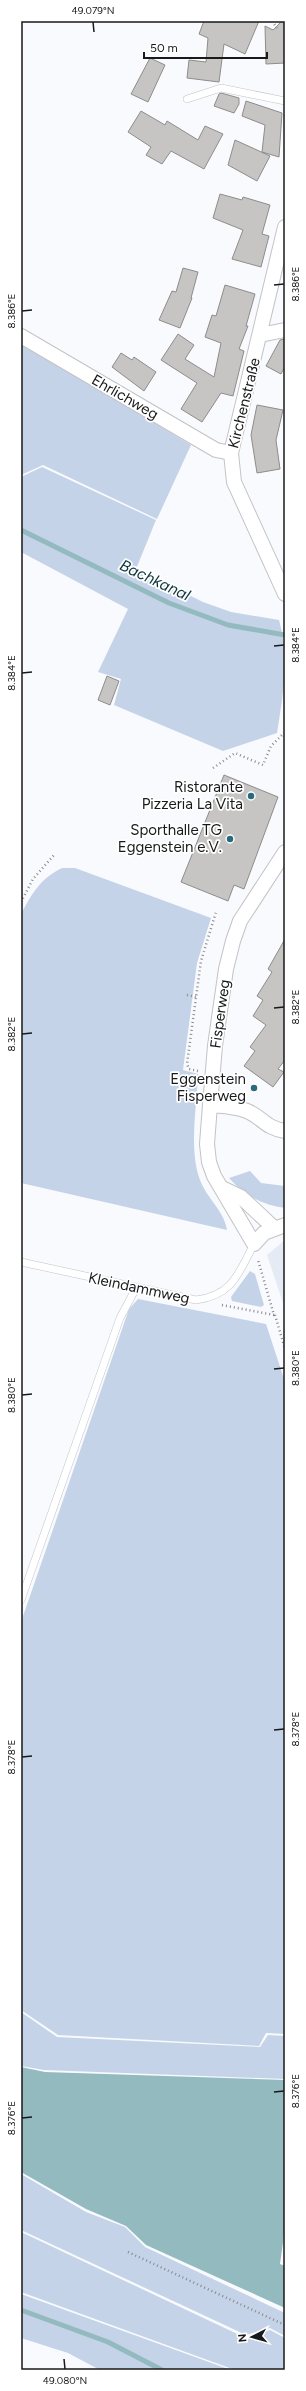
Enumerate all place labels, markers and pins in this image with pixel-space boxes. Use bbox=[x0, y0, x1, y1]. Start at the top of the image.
place label: Ristorante Pizzeria La Vita bbox=[142, 778, 243, 813]
marker: Ristorante Pizzeria La Vita bbox=[246, 791, 256, 801]
place label: Sporthalle TG Eggenstein e.V. bbox=[118, 821, 222, 856]
marker: Sporthalle TG Eggenstein e.V. bbox=[225, 834, 235, 844]
place label: Eggenstein Fisperweg bbox=[170, 1070, 246, 1105]
marker: Eggenstein Fisperweg bbox=[249, 1083, 259, 1093]

